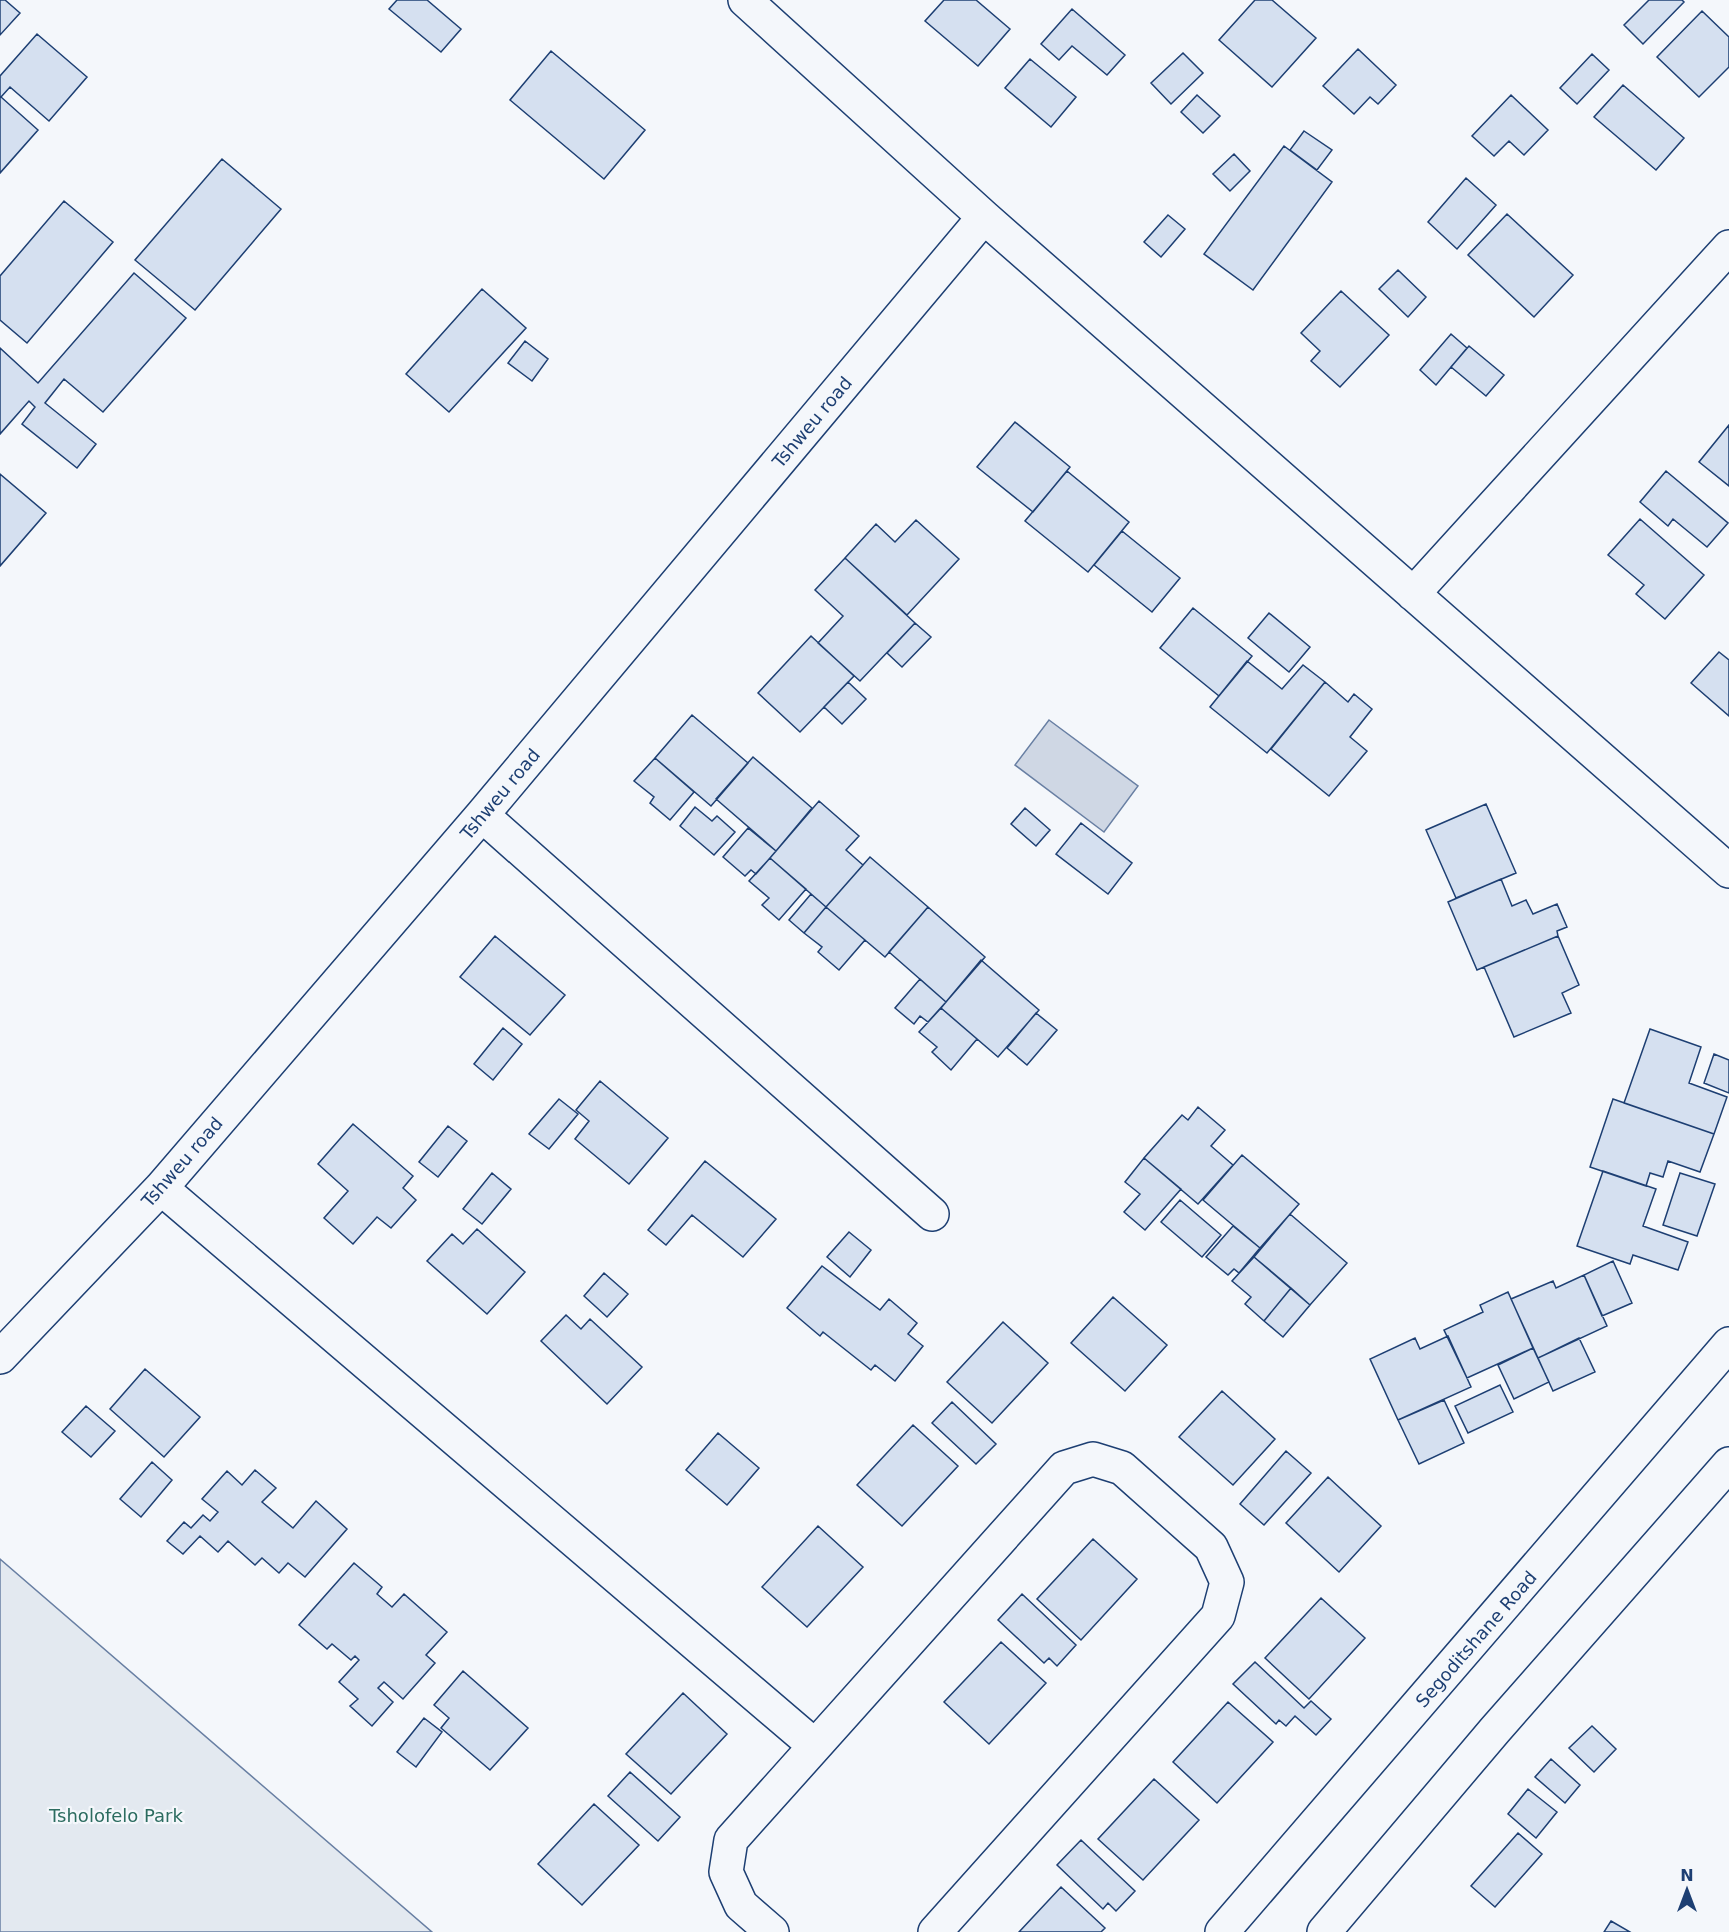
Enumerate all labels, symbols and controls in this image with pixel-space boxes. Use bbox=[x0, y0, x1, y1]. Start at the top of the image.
street label: Tshweu road bbox=[767, 372, 856, 472]
street label: Tshweu road bbox=[455, 744, 544, 844]
street label: Tshweu road bbox=[137, 1113, 227, 1212]
street label: Segoditshane Road bbox=[1411, 1567, 1541, 1711]
park label: Tsholofelo Park bbox=[48, 1805, 184, 1826]
north arrow bbox=[1657, 1860, 1717, 1920]
text: N bbox=[1680, 1866, 1694, 1885]

